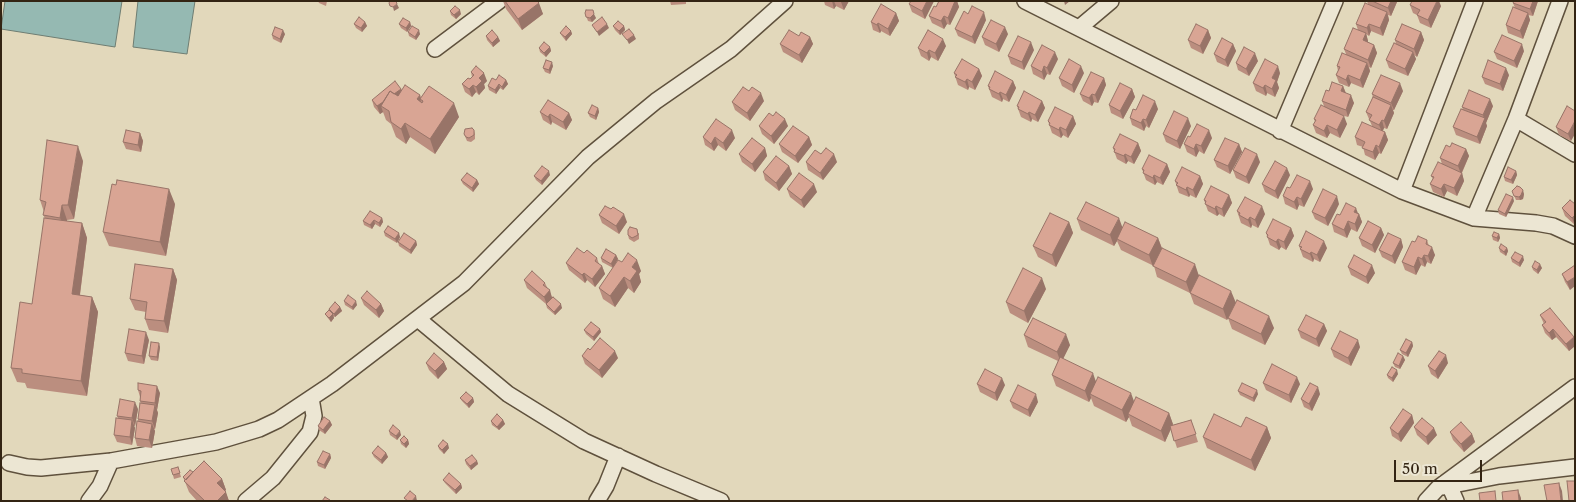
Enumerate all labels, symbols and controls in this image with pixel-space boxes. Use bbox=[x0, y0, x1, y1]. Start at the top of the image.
scale bar bbox=[1396, 450, 1484, 482]
text: 50 m bbox=[1402, 459, 1438, 478]

